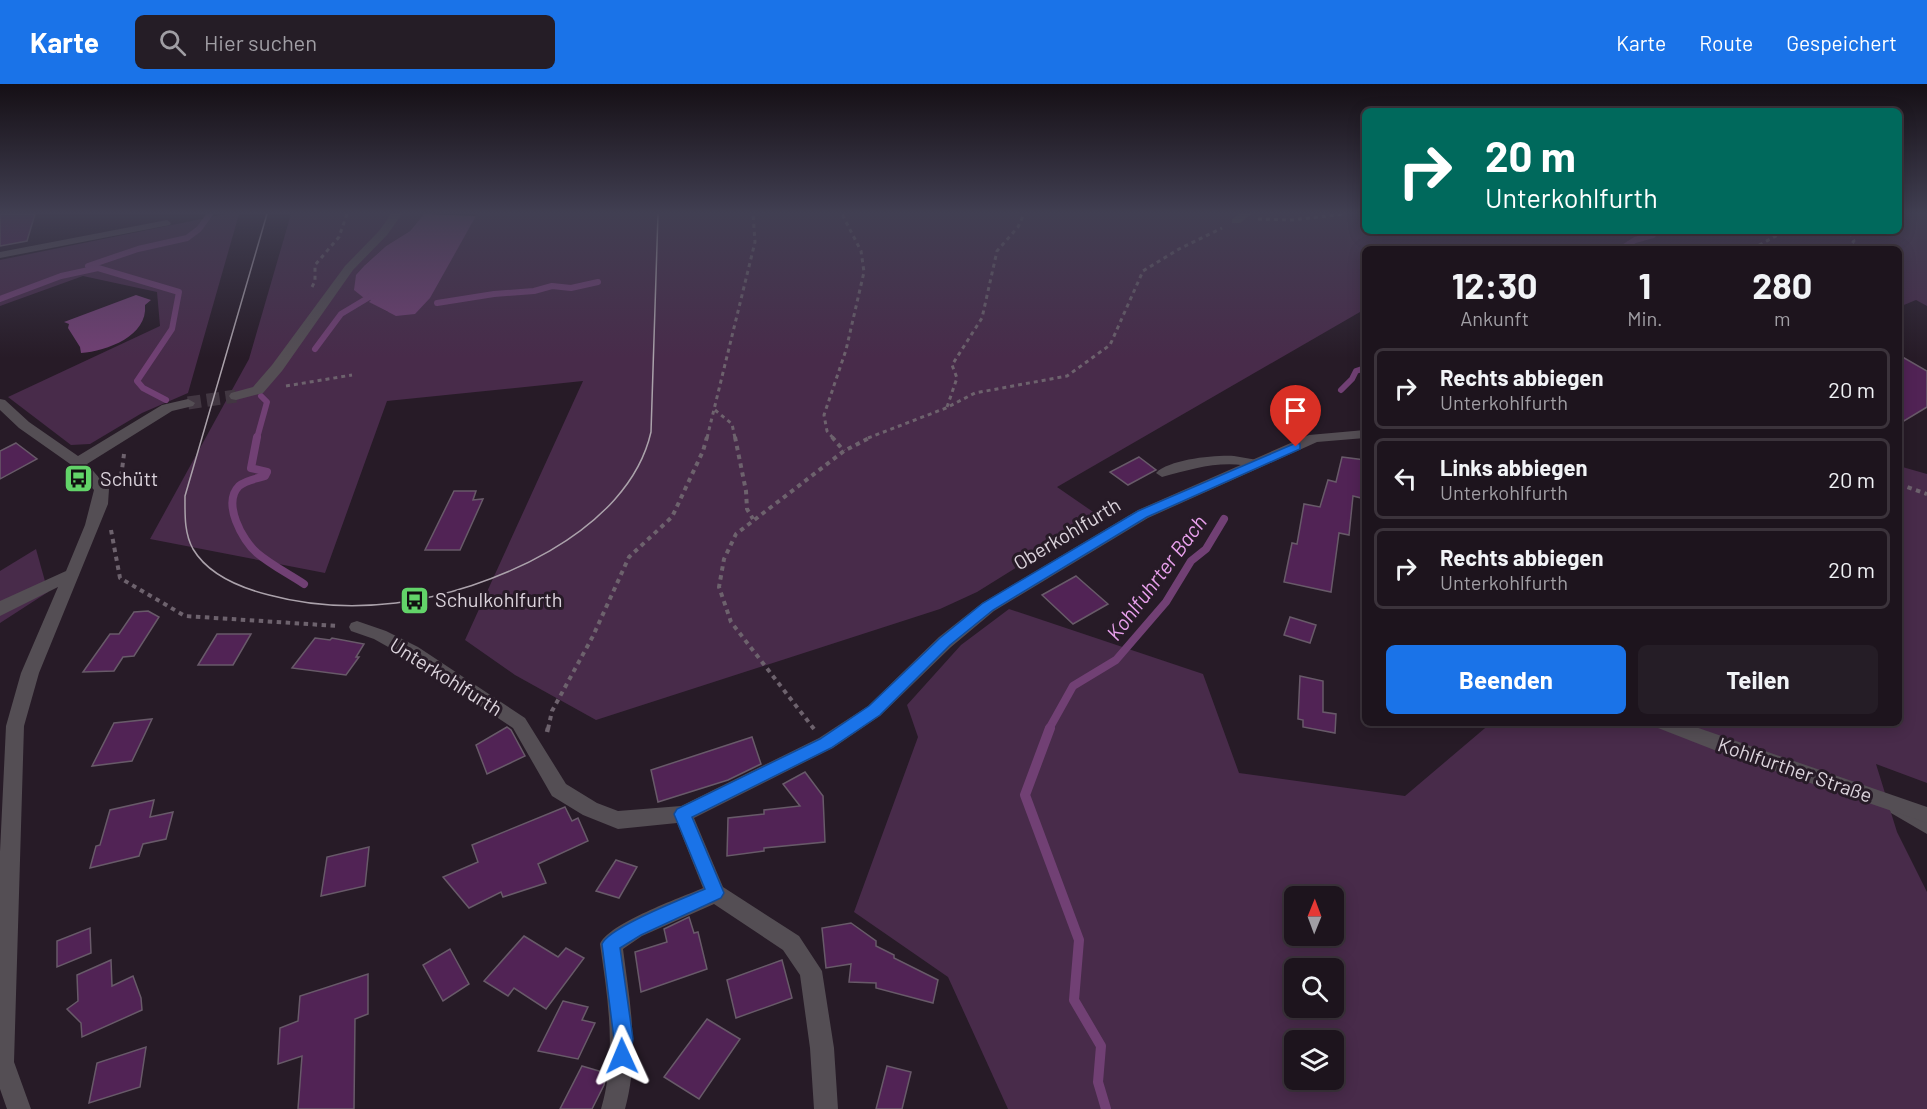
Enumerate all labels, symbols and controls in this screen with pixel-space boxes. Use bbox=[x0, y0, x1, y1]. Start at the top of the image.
search box bbox=[135, 15, 555, 69]
text: Karte bbox=[30, 25, 99, 59]
icon: search bbox=[156, 26, 189, 59]
text: Hier suchen bbox=[204, 29, 317, 55]
text: Karte bbox=[1616, 30, 1666, 55]
text: Route bbox=[1699, 30, 1753, 55]
text: Gespeichert bbox=[1786, 30, 1897, 55]
text: 20 m bbox=[1485, 130, 1576, 180]
icon: right bbox=[1386, 132, 1464, 210]
text: Unterkohlfurth bbox=[1485, 181, 1658, 213]
text: 12:30 bbox=[1452, 263, 1538, 306]
text: 1 bbox=[1639, 263, 1651, 306]
text: 280 bbox=[1752, 263, 1812, 306]
text: Ankunft bbox=[1460, 306, 1529, 330]
text: Min. bbox=[1627, 306, 1663, 330]
text: m bbox=[1774, 306, 1791, 330]
text: Rechts abbiegen bbox=[1440, 364, 1603, 390]
icon: right bbox=[1389, 372, 1422, 405]
text: 20 m bbox=[1828, 376, 1875, 402]
pin bbox=[1270, 385, 1321, 447]
text: Unterkohlfurth bbox=[1440, 390, 1568, 414]
icon: arrive bbox=[1279, 394, 1312, 427]
text: Links abbiegen bbox=[1440, 454, 1588, 480]
icon: left bbox=[1389, 462, 1422, 495]
bus stop icon: Schütt bbox=[63, 463, 95, 495]
place label: Schütt bbox=[100, 466, 158, 490]
text: 20 m bbox=[1828, 466, 1875, 492]
text: Unterkohlfurth bbox=[1440, 480, 1568, 504]
street label: Oberkohlfurth bbox=[1009, 492, 1124, 574]
water label: Kohlfuhrter Bach bbox=[1101, 510, 1211, 645]
text: Rechts abbiegen bbox=[1440, 544, 1603, 570]
icon: right bbox=[1389, 552, 1422, 585]
text: 20 m bbox=[1828, 556, 1875, 582]
text: Unterkohlfurth bbox=[1440, 570, 1568, 594]
bus stop icon: Schulkohlfurth bbox=[398, 584, 430, 616]
place label: Schulkohlfurth bbox=[435, 587, 563, 611]
street label: Unterkohlfurth bbox=[386, 632, 507, 720]
button: Beenden bbox=[1386, 645, 1626, 714]
button: Teilen bbox=[1638, 645, 1878, 714]
street label: Kohlfurther Straße bbox=[1715, 731, 1876, 807]
north arrow bbox=[1284, 886, 1344, 946]
map controls bbox=[1284, 886, 1344, 1090]
button: search bbox=[1284, 958, 1344, 1018]
position arrow bbox=[590, 1024, 654, 1088]
button: layers bbox=[1284, 1030, 1344, 1090]

